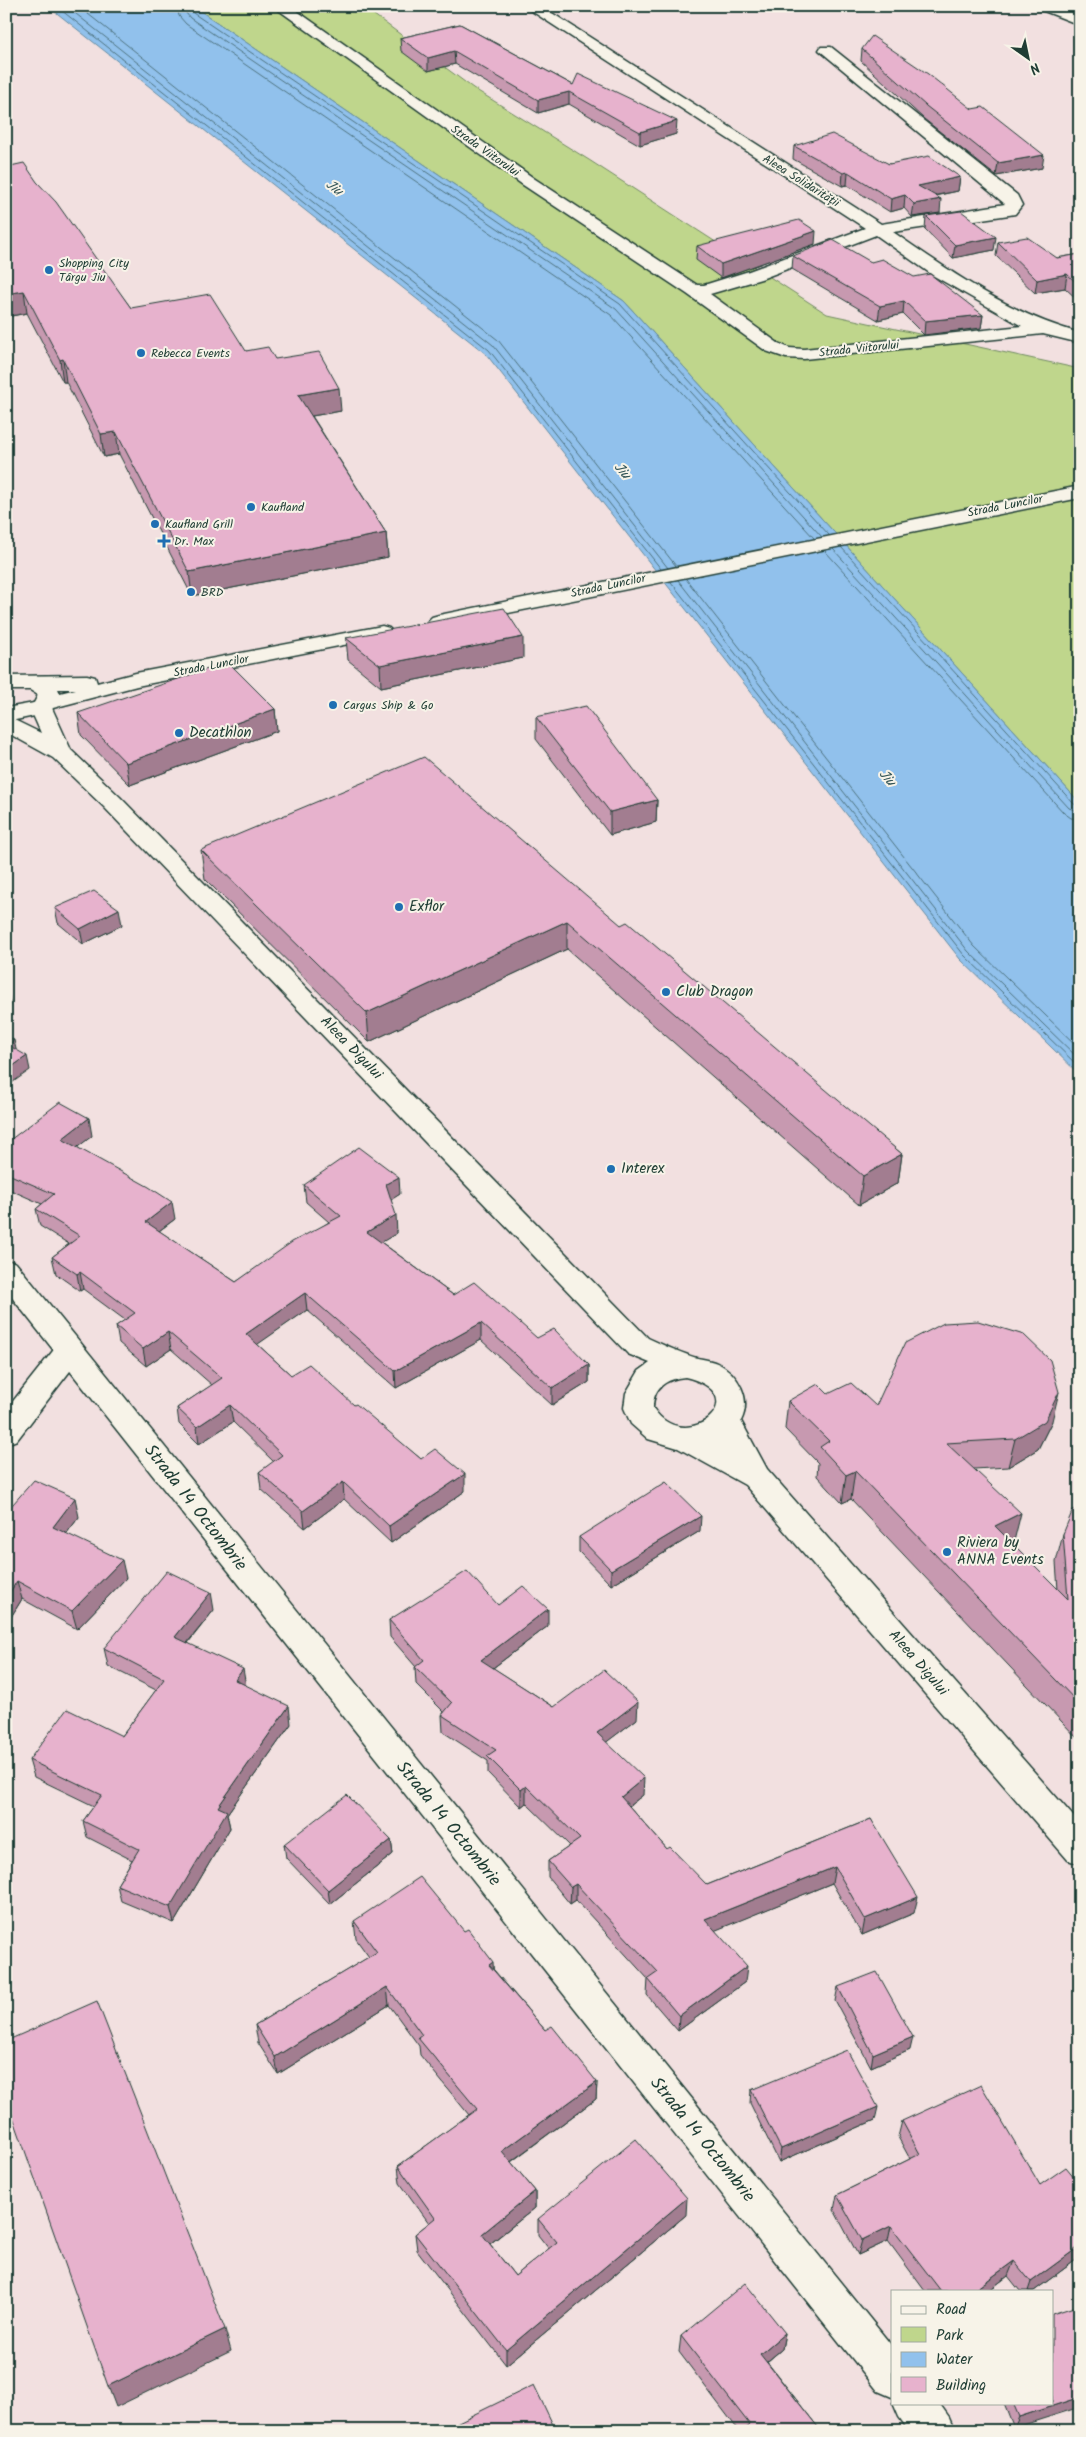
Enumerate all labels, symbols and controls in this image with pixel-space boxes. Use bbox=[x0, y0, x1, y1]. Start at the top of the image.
north arrow bbox=[1004, 32, 1054, 82]
text: N bbox=[1025, 56, 1044, 80]
street label: Strada Viitorului bbox=[447, 120, 524, 183]
street label: Aleea Solidarității bbox=[759, 150, 844, 213]
water label: Jiu bbox=[321, 174, 349, 203]
place label: Shopping City Târgu Jiu bbox=[59, 254, 129, 287]
marker: Shopping City Târgu Jiu bbox=[43, 264, 55, 276]
street label: Strada Viitorului bbox=[818, 335, 901, 363]
place label: Rebecca Events bbox=[151, 344, 230, 363]
marker: Rebecca Events bbox=[135, 347, 147, 359]
water label: Jiu bbox=[608, 458, 637, 486]
street label: Strada Luncilor bbox=[966, 489, 1045, 523]
place label: Kaufland bbox=[261, 498, 305, 517]
marker: Kaufland bbox=[245, 501, 257, 513]
place label: Kaufland Grill bbox=[165, 515, 233, 534]
marker: Kaufland Grill bbox=[149, 518, 161, 530]
place label: Dr. Max bbox=[174, 532, 214, 551]
marker: Dr. Max bbox=[158, 535, 170, 547]
street label: Strada Luncilor bbox=[569, 569, 648, 603]
place label: BRD bbox=[201, 583, 224, 602]
marker: BRD bbox=[185, 586, 197, 598]
street label: Strada Luncilor bbox=[172, 649, 251, 683]
place label: Cargus Ship & Go bbox=[343, 696, 433, 715]
marker: Cargus Ship & Go bbox=[327, 699, 339, 711]
place label: Decathlon bbox=[189, 721, 251, 745]
marker: Decathlon bbox=[173, 727, 185, 739]
water label: Jiu bbox=[873, 765, 902, 793]
place label: Exflor bbox=[409, 895, 445, 919]
marker: Exflor bbox=[393, 901, 405, 913]
place label: Club Dragon bbox=[676, 980, 753, 1004]
marker: Club Dragon bbox=[660, 986, 672, 998]
street label: Aleea Digului bbox=[314, 1010, 389, 1087]
place label: Interex bbox=[621, 1157, 665, 1181]
marker: Interex bbox=[605, 1163, 617, 1175]
street label: Strada 14 Octombrie bbox=[136, 1438, 254, 1578]
place label: Riviera by ANNA Events bbox=[957, 1531, 1044, 1572]
marker: Riviera by ANNA Events bbox=[941, 1546, 953, 1558]
street label: Aleea Digului bbox=[882, 1624, 955, 1703]
street label: Strada 14 Octombrie bbox=[388, 1755, 508, 1893]
street label: Strada 14 Octombrie bbox=[642, 2071, 762, 2209]
legend bbox=[891, 2290, 1054, 2404]
text: Road bbox=[936, 2298, 967, 2322]
text: Park bbox=[936, 2324, 964, 2348]
text: Water bbox=[936, 2348, 973, 2372]
text: Building bbox=[936, 2374, 986, 2398]

